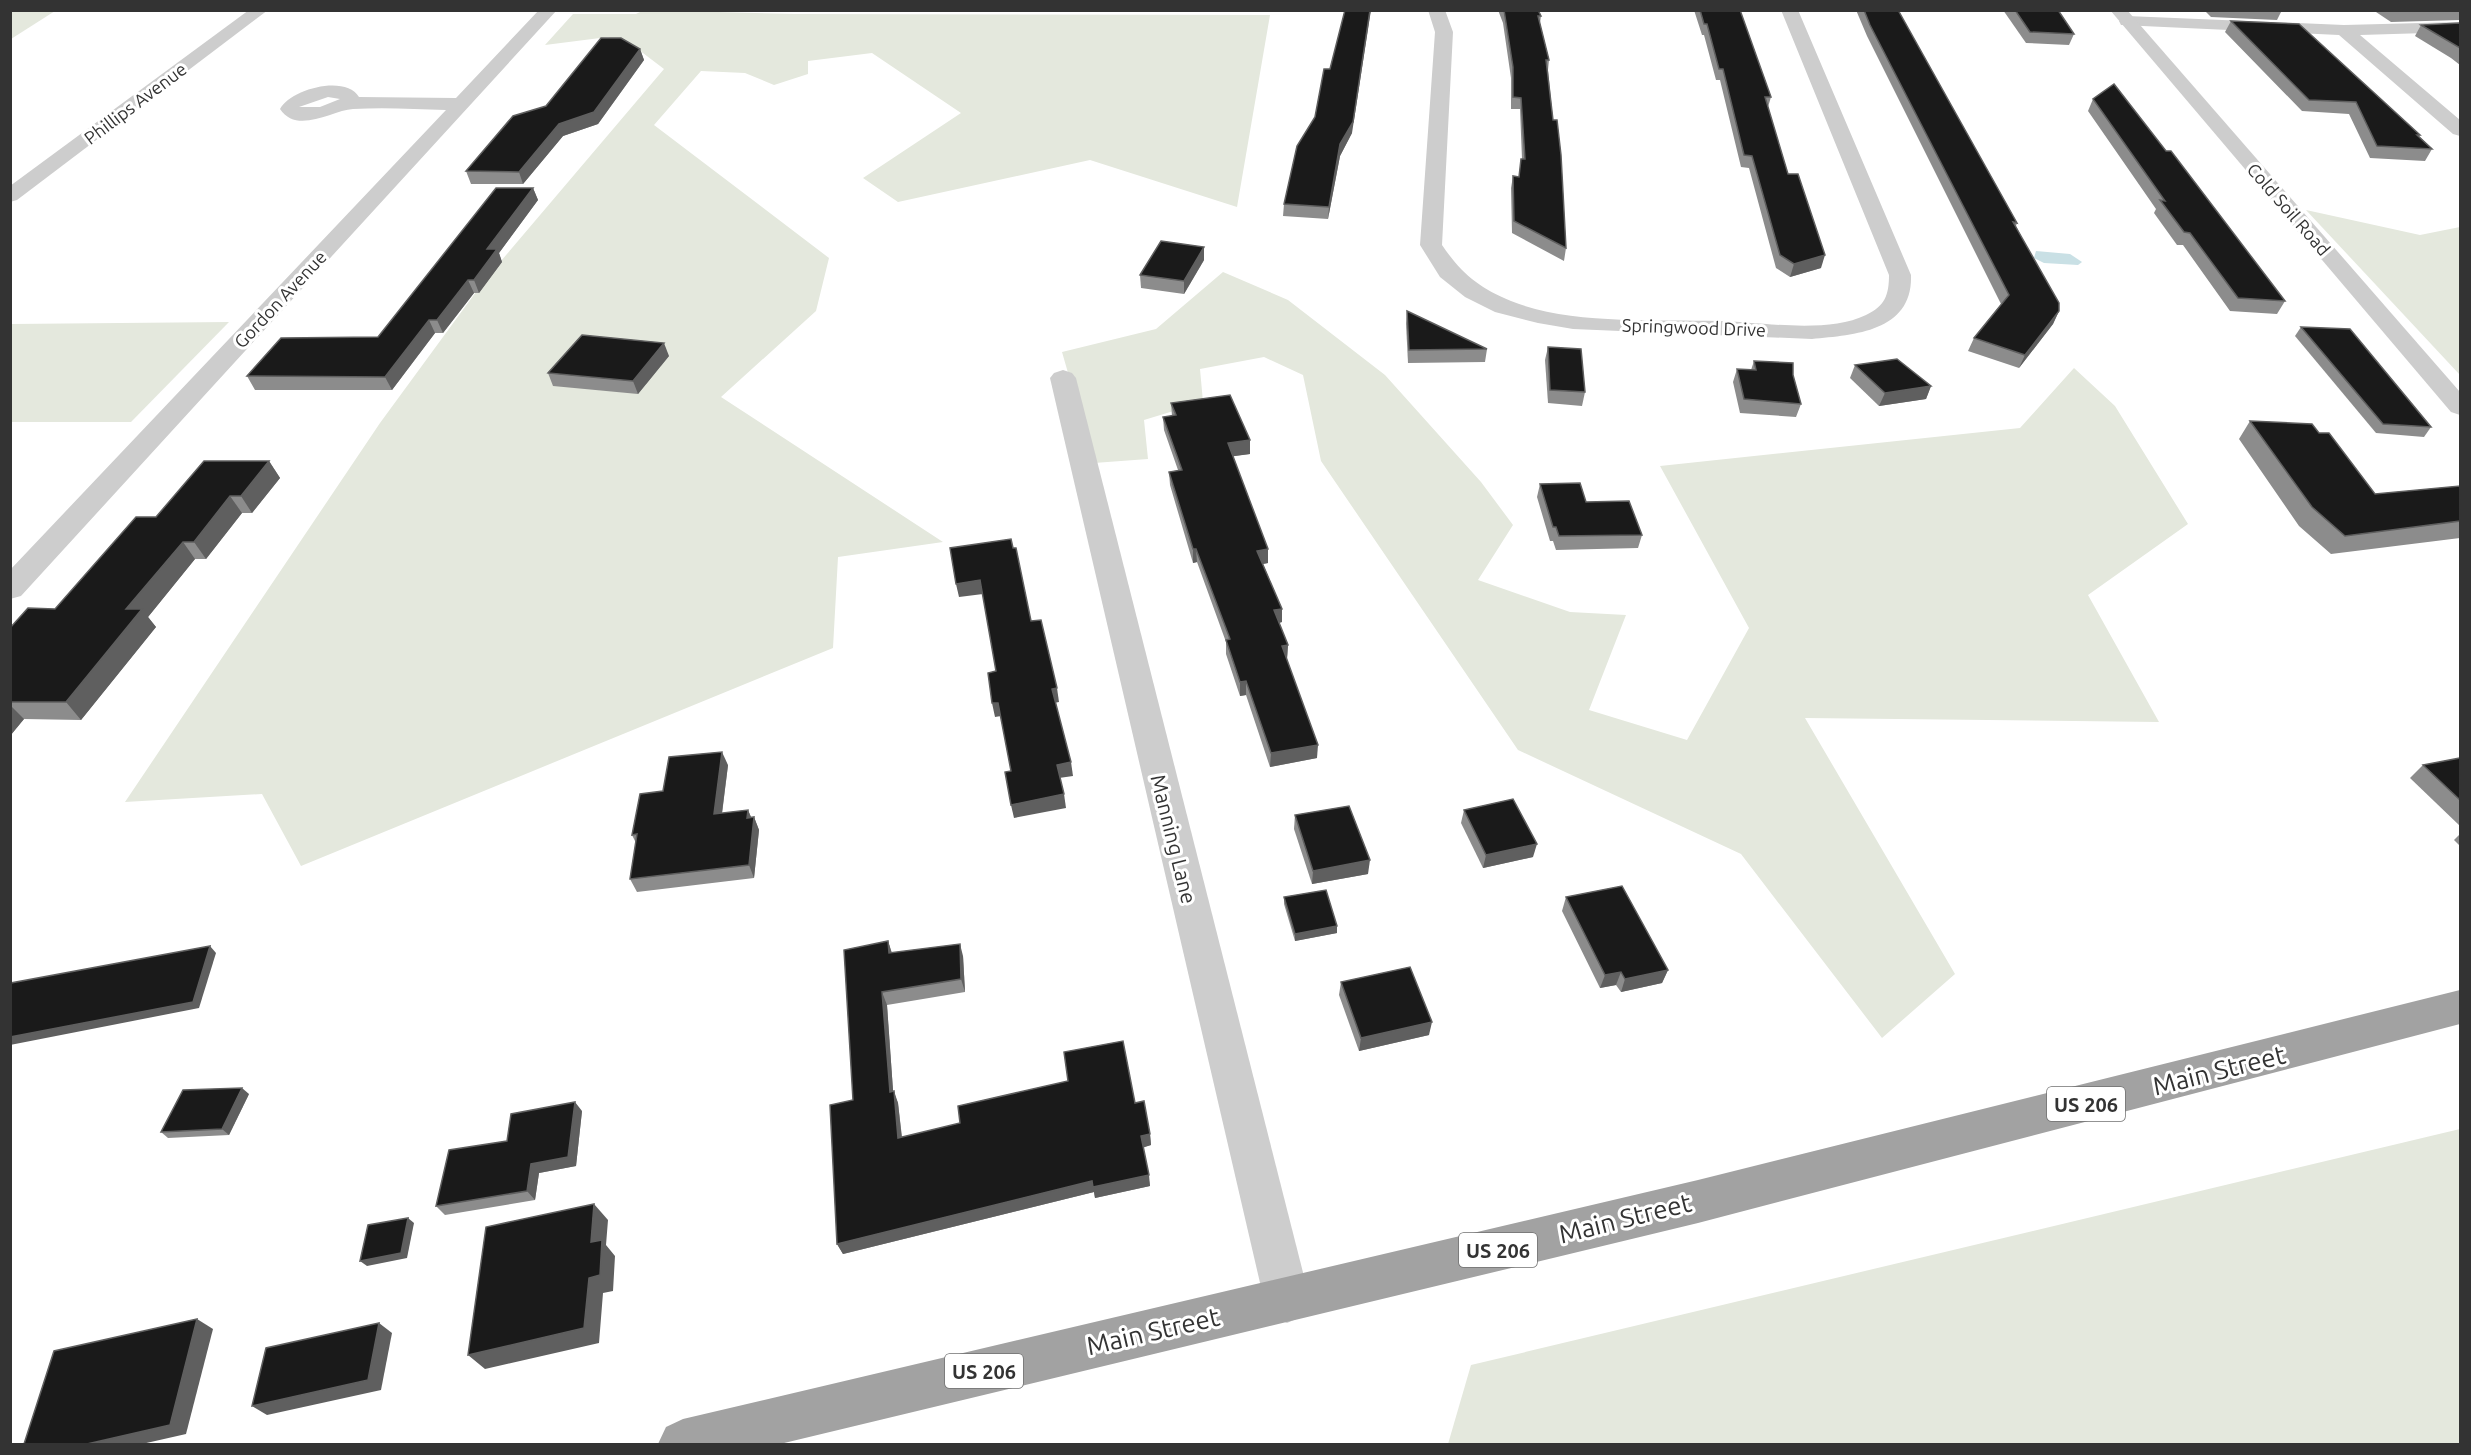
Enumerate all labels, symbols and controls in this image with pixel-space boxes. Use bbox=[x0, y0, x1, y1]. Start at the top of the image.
street label: Phillips Avenue bbox=[80, 58, 190, 148]
street label: Cold Soil Road bbox=[2244, 159, 2334, 259]
street label: Gordon Avenue bbox=[230, 246, 330, 352]
street label: Springwood Drive bbox=[1622, 314, 1766, 340]
street label: Manning Lane bbox=[1146, 772, 1202, 906]
street label: Main Street bbox=[2150, 1040, 2288, 1100]
road number: US 206 bbox=[2047, 1087, 2125, 1121]
street label: Main Street bbox=[1556, 1188, 1694, 1248]
road number: US 206 bbox=[1459, 1233, 1537, 1267]
street label: Main Street bbox=[1084, 1302, 1222, 1360]
road number: US 206 bbox=[945, 1354, 1023, 1388]

